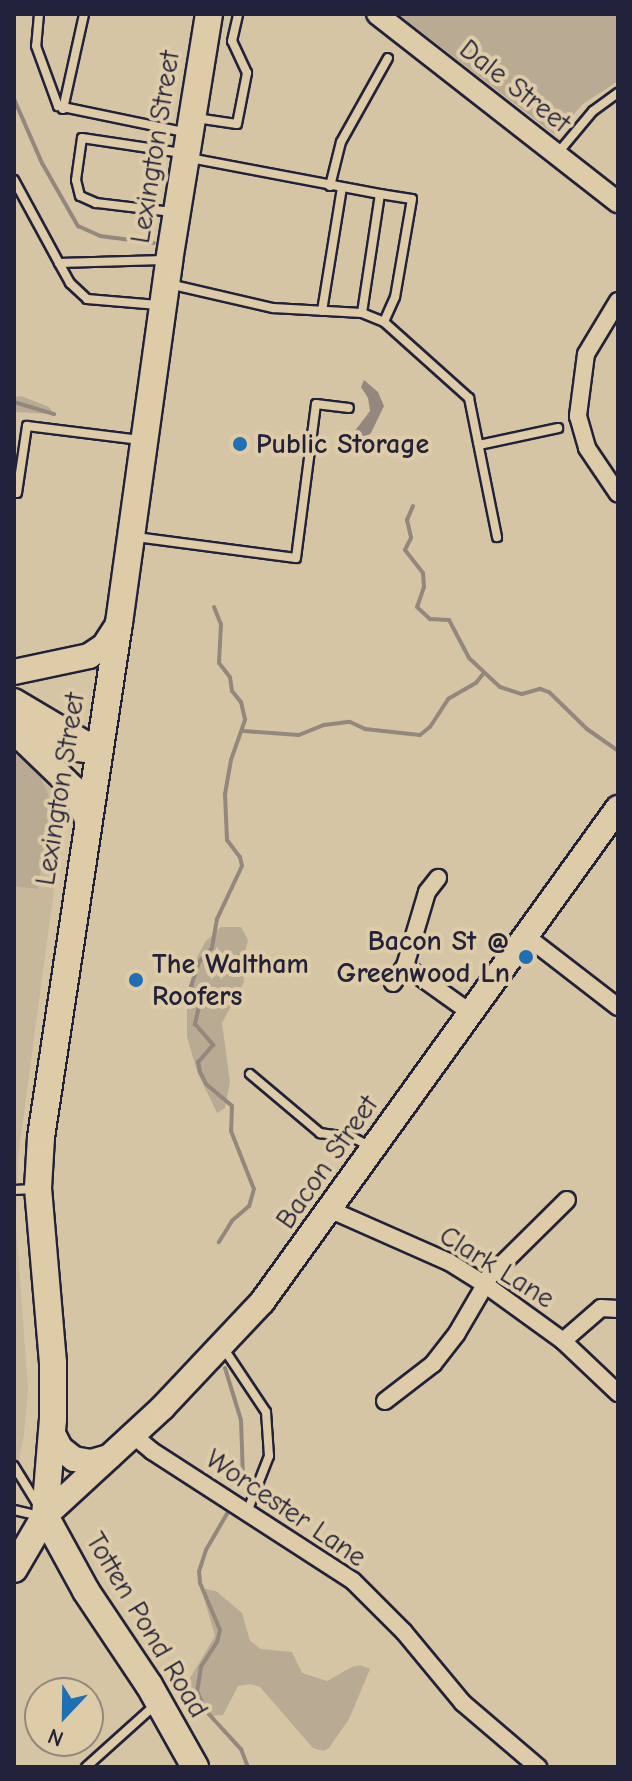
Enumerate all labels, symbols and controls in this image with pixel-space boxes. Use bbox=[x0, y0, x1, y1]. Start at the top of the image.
street label: Dale Street bbox=[453, 32, 577, 140]
street label: Lexington Street bbox=[123, 48, 187, 246]
place label: Public Storage bbox=[256, 427, 429, 461]
marker: Public Storage bbox=[231, 435, 249, 453]
street label: Lexington Street bbox=[28, 690, 92, 888]
place label: Bacon St @ Greenwood Ln bbox=[337, 924, 510, 990]
place label: The Waltham Roofers bbox=[152, 947, 309, 1013]
marker: Bacon St @ Greenwood Ln bbox=[517, 948, 535, 966]
marker: The Waltham Roofers bbox=[127, 971, 145, 989]
street label: Bacon Street bbox=[269, 1089, 385, 1235]
street label: Clark Lane bbox=[433, 1218, 561, 1316]
street label: Worcester Lane bbox=[199, 1442, 373, 1574]
street label: Totten Pond Road bbox=[78, 1526, 216, 1724]
north arrow bbox=[24, 1677, 104, 1757]
text: N bbox=[44, 1723, 67, 1752]

